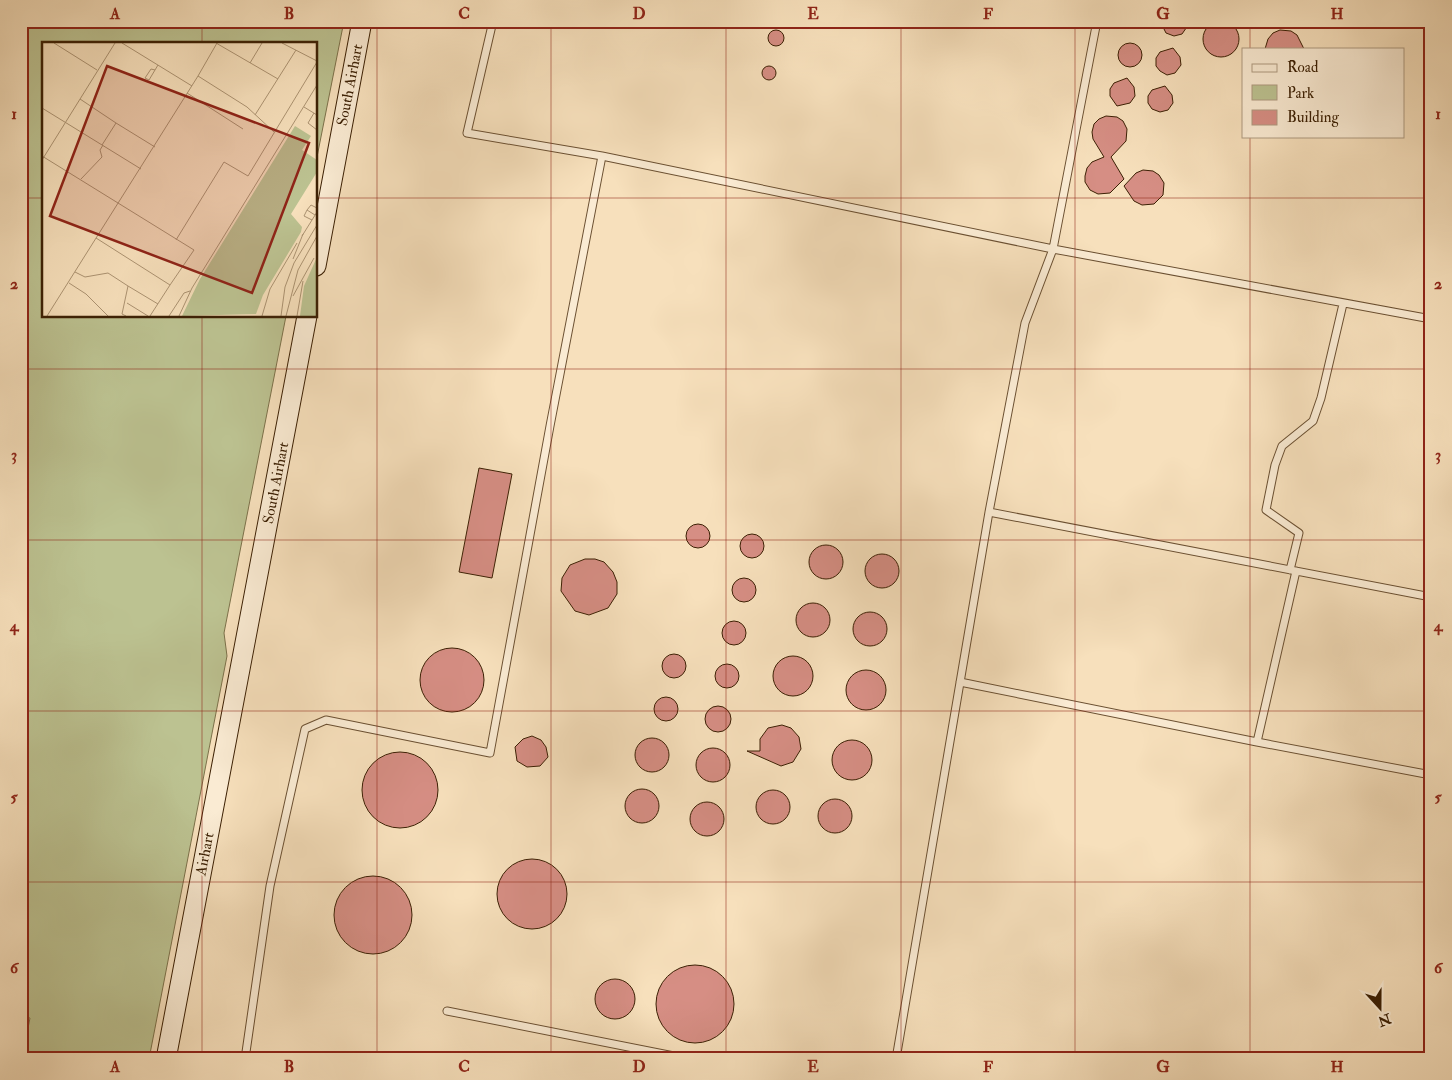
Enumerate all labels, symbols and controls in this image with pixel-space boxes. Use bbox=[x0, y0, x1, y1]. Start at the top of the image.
text: A bbox=[109, 4, 121, 24]
text: B bbox=[284, 4, 294, 24]
text: C bbox=[458, 4, 470, 24]
text: D bbox=[632, 4, 646, 24]
text: E bbox=[807, 4, 819, 24]
text: F bbox=[983, 4, 993, 24]
text: G bbox=[1156, 4, 1170, 24]
text: H bbox=[1330, 4, 1344, 24]
inset map bbox=[42, 42, 318, 318]
street label: South Airhart bbox=[333, 42, 367, 127]
legend bbox=[1242, 48, 1404, 138]
text: Road bbox=[1287, 58, 1319, 77]
text: Park bbox=[1287, 84, 1314, 103]
text: 1 bbox=[11, 104, 17, 124]
text: 1 bbox=[1435, 104, 1441, 124]
text: Building bbox=[1287, 108, 1339, 127]
text: 2 bbox=[10, 274, 18, 294]
text: 2 bbox=[1434, 274, 1442, 294]
street label: South Airhart bbox=[259, 440, 293, 525]
text: 3 bbox=[11, 445, 17, 465]
text: 3 bbox=[1435, 445, 1441, 465]
text: 4 bbox=[9, 616, 20, 636]
text: 4 bbox=[1433, 616, 1444, 636]
text: 5 bbox=[10, 787, 18, 807]
text: 5 bbox=[1434, 787, 1442, 807]
street label: Airhart bbox=[191, 831, 219, 878]
text: 6 bbox=[10, 958, 20, 978]
text: 6 bbox=[1434, 958, 1444, 978]
north arrow bbox=[1354, 982, 1404, 1032]
text: N bbox=[1375, 1009, 1394, 1030]
text: A bbox=[109, 1057, 121, 1077]
text: B bbox=[284, 1057, 294, 1077]
text: C bbox=[458, 1057, 470, 1077]
text: D bbox=[632, 1057, 646, 1077]
text: E bbox=[807, 1057, 819, 1077]
text: F bbox=[983, 1057, 993, 1077]
text: G bbox=[1156, 1057, 1170, 1077]
text: H bbox=[1330, 1057, 1344, 1077]

